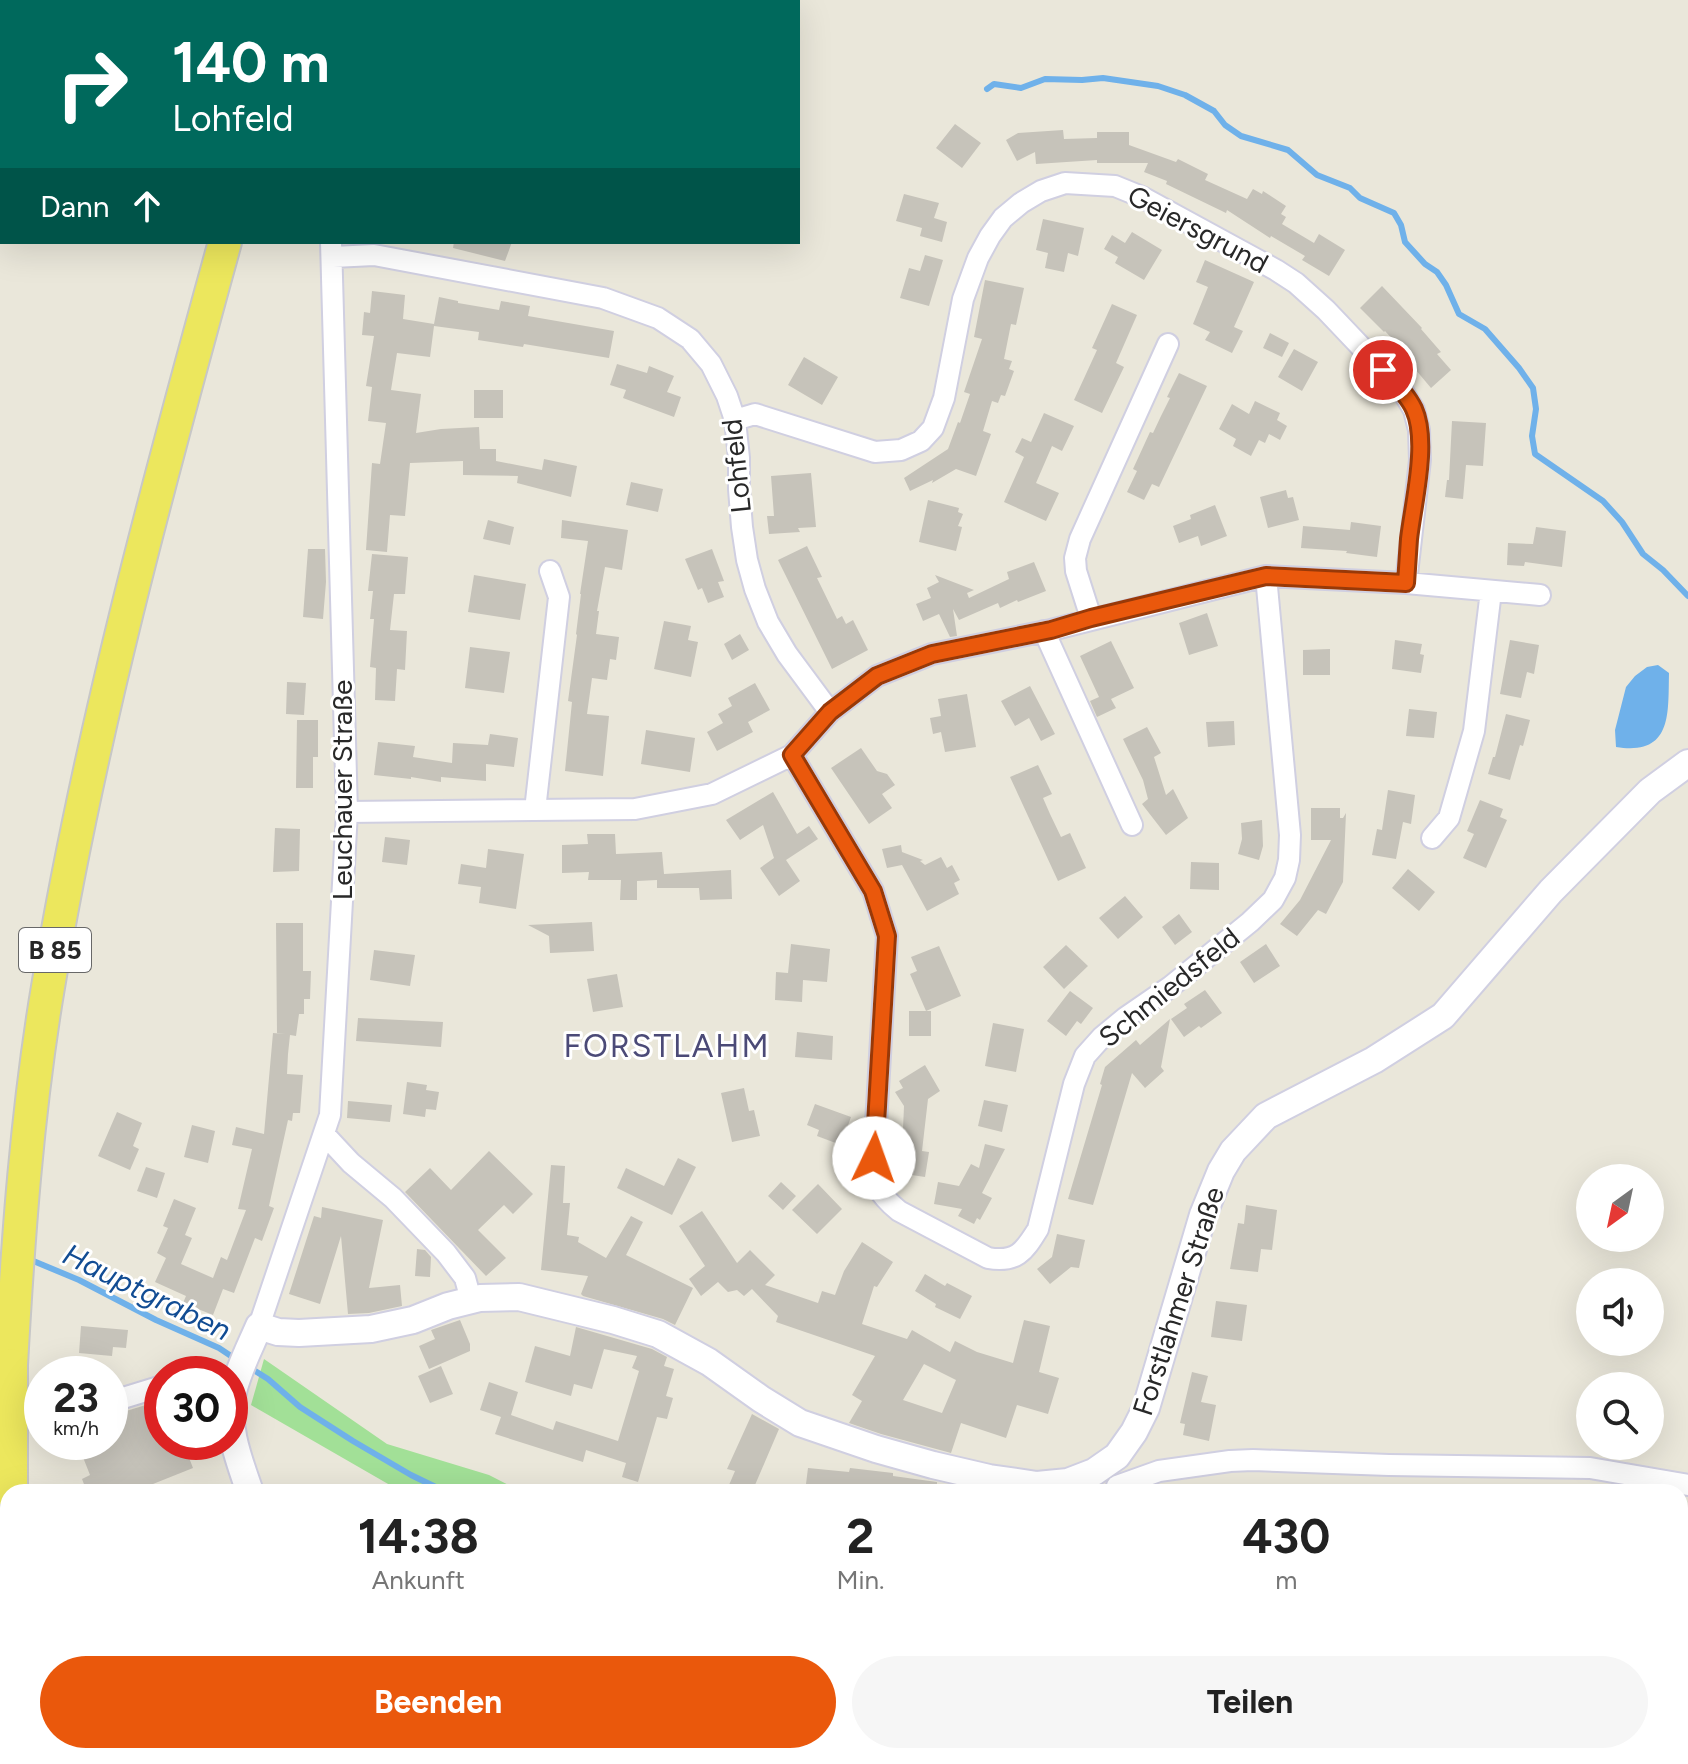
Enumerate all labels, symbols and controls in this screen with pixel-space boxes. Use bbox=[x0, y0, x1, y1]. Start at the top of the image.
text: 140 m bbox=[172, 29, 330, 96]
icon: right bbox=[40, 32, 144, 136]
text: Lohfeld bbox=[172, 97, 294, 140]
street label: Geiersgrund bbox=[1122, 178, 1274, 280]
icon: ahead bbox=[125, 184, 169, 228]
text: Dann bbox=[40, 188, 109, 225]
pin bbox=[1349, 336, 1417, 404]
icon: arrive bbox=[1361, 348, 1405, 392]
street label: Lohfeld bbox=[714, 417, 758, 515]
street label: Leuchauer Straße bbox=[325, 680, 359, 900]
street label: Schmiedsfeld bbox=[1092, 920, 1246, 1054]
road number: B 85 bbox=[19, 928, 91, 972]
district label: FORSTLAHM bbox=[564, 1027, 770, 1065]
position arrow bbox=[832, 1116, 916, 1200]
north arrow bbox=[1576, 1164, 1664, 1252]
map controls bbox=[1576, 1164, 1664, 1460]
street label: Forstlahmer Straße bbox=[1125, 1182, 1231, 1420]
water label: Hauptgraben bbox=[57, 1235, 237, 1349]
button: sound bbox=[1576, 1268, 1664, 1356]
speed limit sign: 30 bbox=[144, 1356, 248, 1460]
button: search bbox=[1576, 1372, 1664, 1460]
text: 23 bbox=[53, 1374, 99, 1422]
text: km/h bbox=[53, 1416, 99, 1440]
text: 14:38 bbox=[358, 1507, 479, 1565]
text: 2 bbox=[847, 1507, 874, 1565]
text: 430 bbox=[1242, 1507, 1330, 1565]
text: Ankunft bbox=[372, 1564, 465, 1596]
text: Min. bbox=[837, 1564, 884, 1596]
text: m bbox=[1275, 1564, 1297, 1596]
button: Beenden bbox=[40, 1656, 836, 1748]
button: Teilen bbox=[852, 1656, 1648, 1748]

